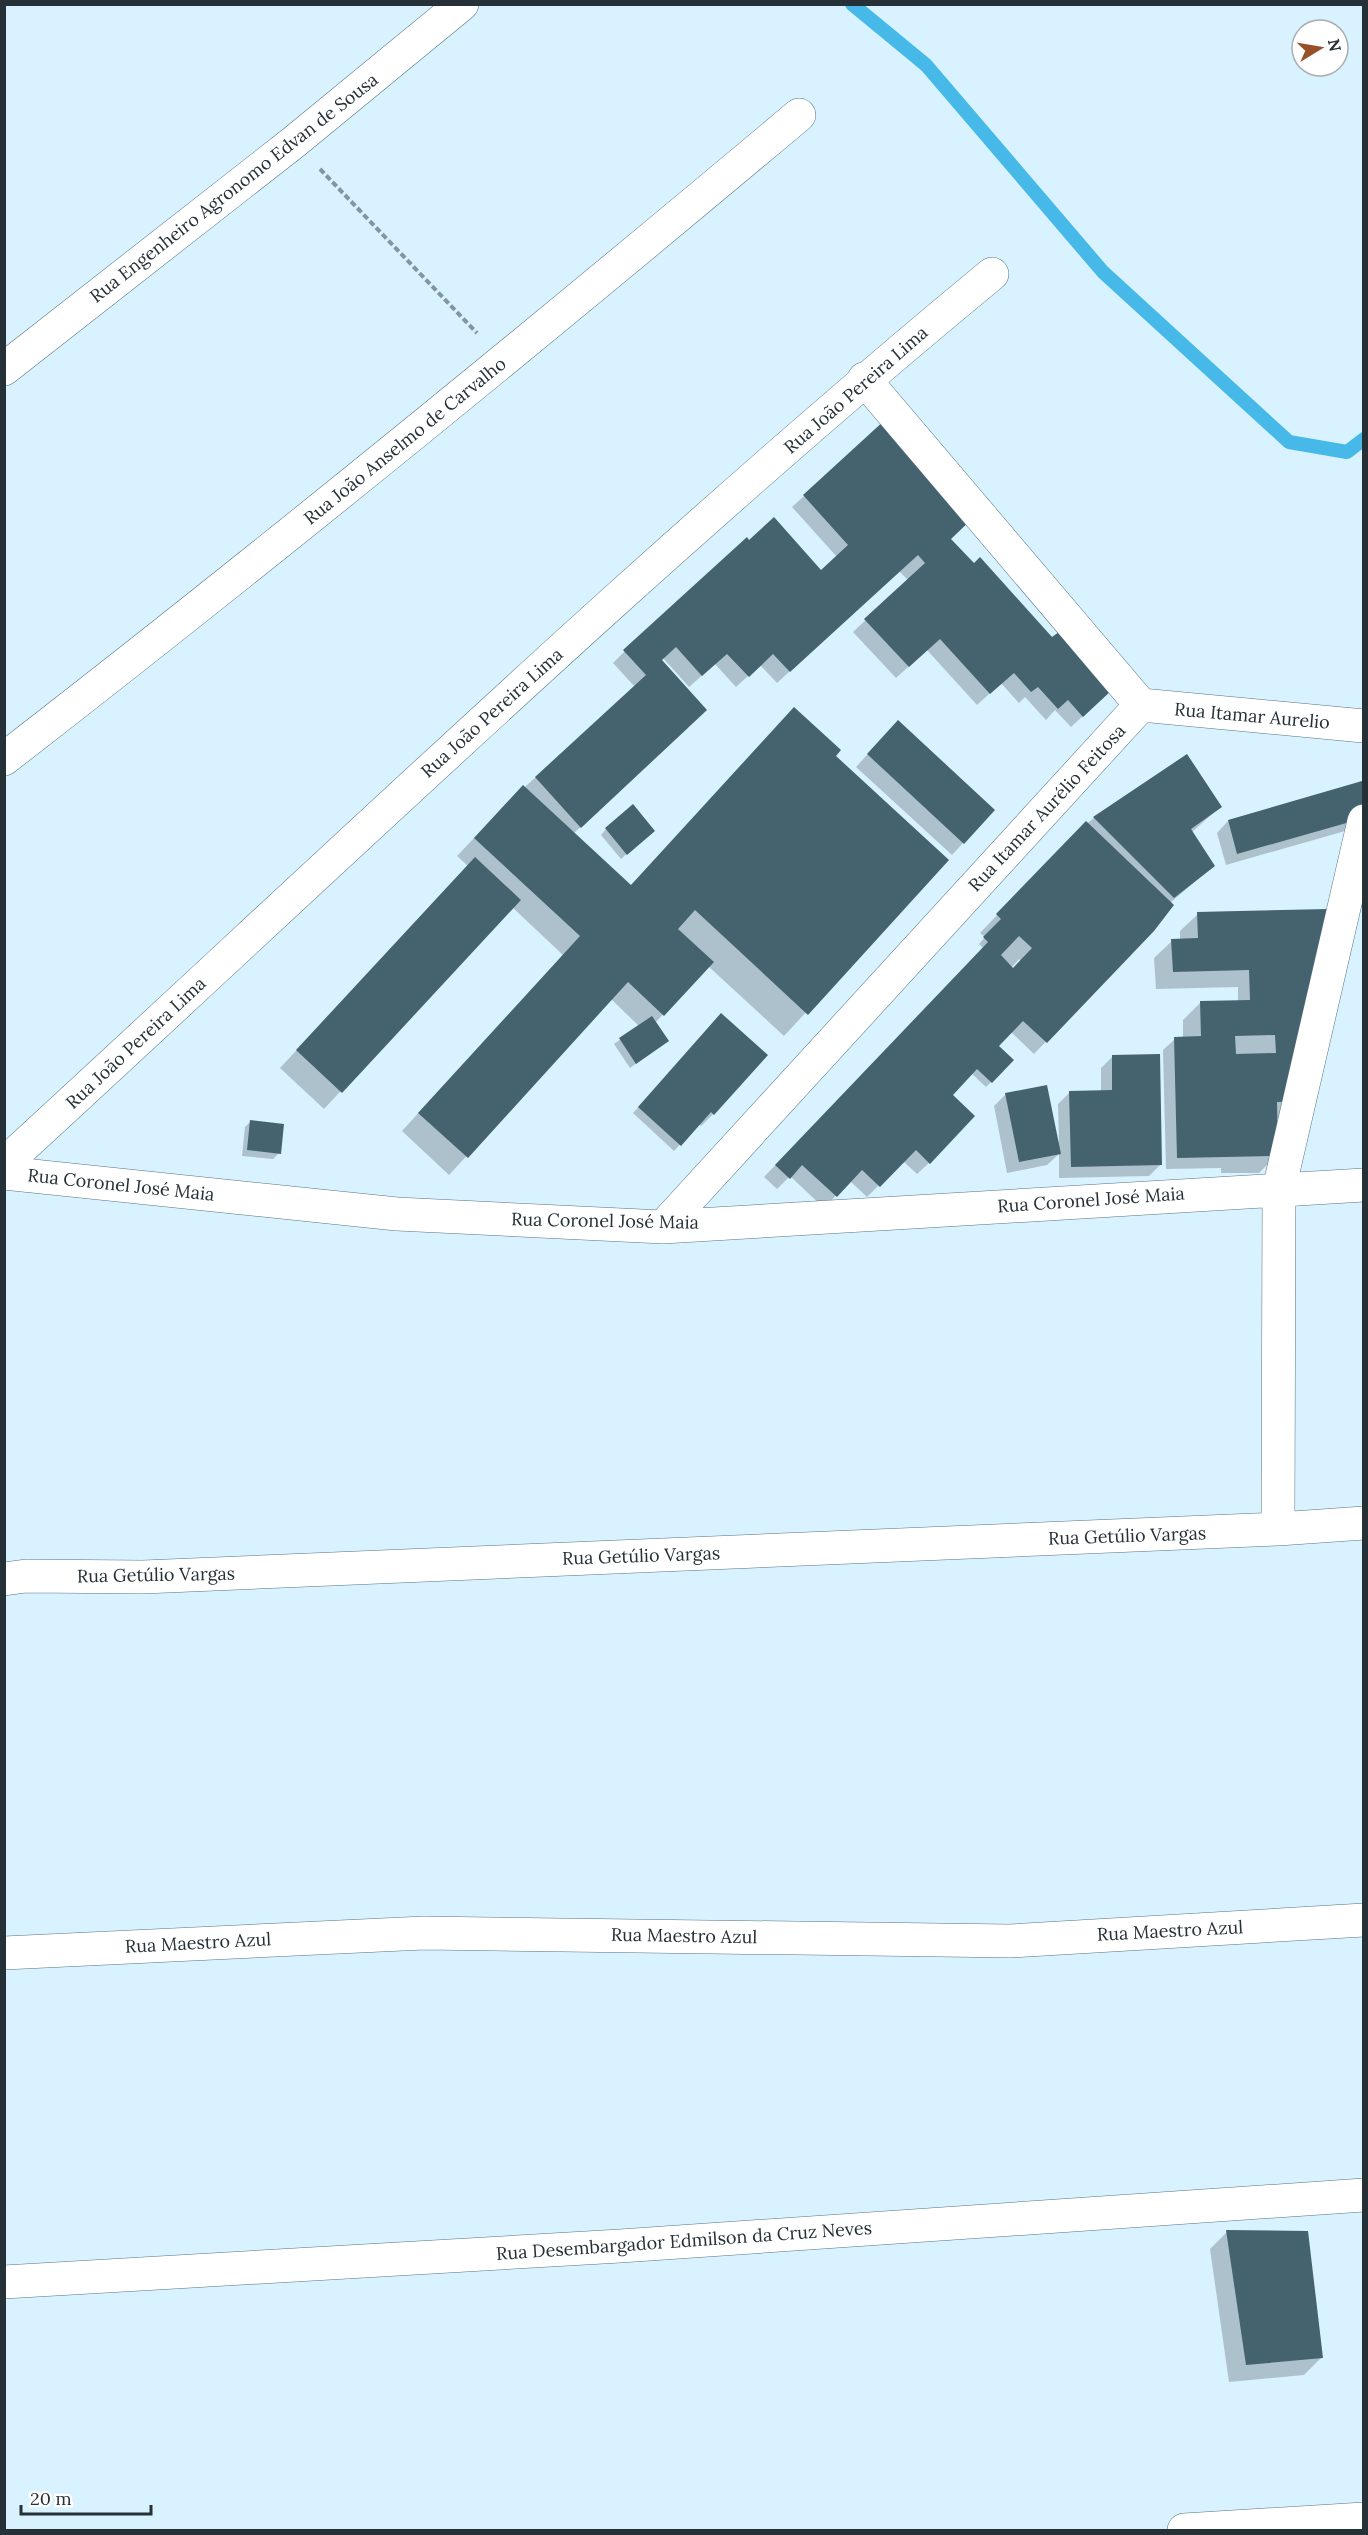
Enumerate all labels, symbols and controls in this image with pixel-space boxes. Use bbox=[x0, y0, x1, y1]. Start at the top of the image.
north arrow bbox=[1290, 18, 1350, 78]
text: N bbox=[1324, 37, 1346, 53]
street label: Rua Engenheiro Agronomo Edvan de Sousa bbox=[85, 68, 382, 307]
street label: Rua João Pereira Lima bbox=[779, 321, 932, 458]
street label: Rua João Anselmo de Carvalho bbox=[299, 352, 511, 529]
street label: Rua João Pereira Lima bbox=[416, 643, 567, 782]
street label: Rua Itamar Aurelio bbox=[1173, 697, 1331, 734]
street label: Rua Itamar Aurélio Feitosa bbox=[963, 719, 1130, 896]
street label: Rua João Pereira Lima bbox=[61, 972, 211, 1114]
street label: Rua Coronel José Maia bbox=[26, 1163, 216, 1206]
street label: Rua Coronel José Maia bbox=[996, 1181, 1185, 1218]
street label: Rua Coronel José Maia bbox=[511, 1207, 699, 1234]
street label: Rua Getúlio Vargas bbox=[1048, 1521, 1206, 1550]
street label: Rua Getúlio Vargas bbox=[562, 1541, 720, 1570]
street label: Rua Getúlio Vargas bbox=[77, 1562, 235, 1587]
street label: Rua Maestro Azul bbox=[1096, 1915, 1244, 1946]
street label: Rua Maestro Azul bbox=[611, 1923, 758, 1948]
street label: Rua Maestro Azul bbox=[124, 1927, 272, 1958]
street label: Rua Desembargador Edmilson da Cruz Neves bbox=[495, 2216, 873, 2265]
scale bar bbox=[21, 2478, 152, 2516]
text: 20 m bbox=[30, 2487, 72, 2510]

